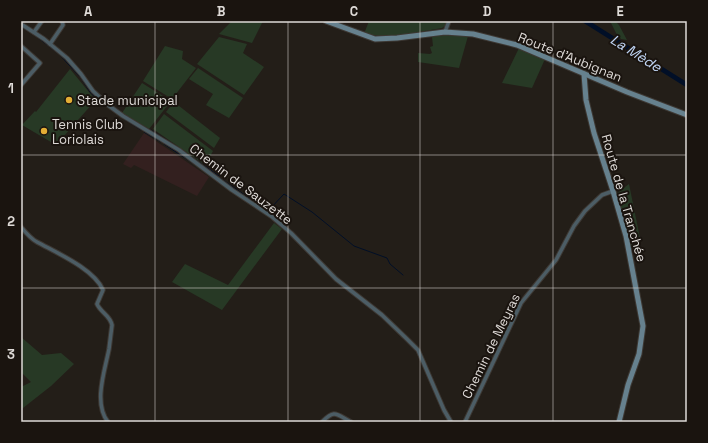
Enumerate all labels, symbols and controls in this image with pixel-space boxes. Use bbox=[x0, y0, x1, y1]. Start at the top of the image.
text: A bbox=[84, 3, 93, 20]
text: B bbox=[217, 3, 226, 20]
text: C bbox=[350, 3, 358, 20]
text: D bbox=[483, 3, 492, 20]
text: E bbox=[616, 3, 624, 20]
street label: Route d'Aubignan bbox=[515, 28, 625, 86]
water label: La Mède bbox=[607, 30, 666, 76]
text: 1 bbox=[8, 80, 14, 97]
place label: Stade municipal bbox=[77, 92, 178, 109]
marker: Stade municipal bbox=[64, 95, 74, 105]
place label: Tennis Club Loriolais bbox=[52, 116, 123, 148]
marker: Tennis Club Loriolais bbox=[39, 126, 49, 136]
street label: Route de la Tranchée bbox=[598, 132, 650, 264]
street label: Chemin de Sauzette bbox=[186, 140, 296, 228]
text: 2 bbox=[7, 213, 15, 230]
street label: Chemin de Meyras bbox=[458, 290, 524, 401]
text: 3 bbox=[7, 346, 15, 363]

